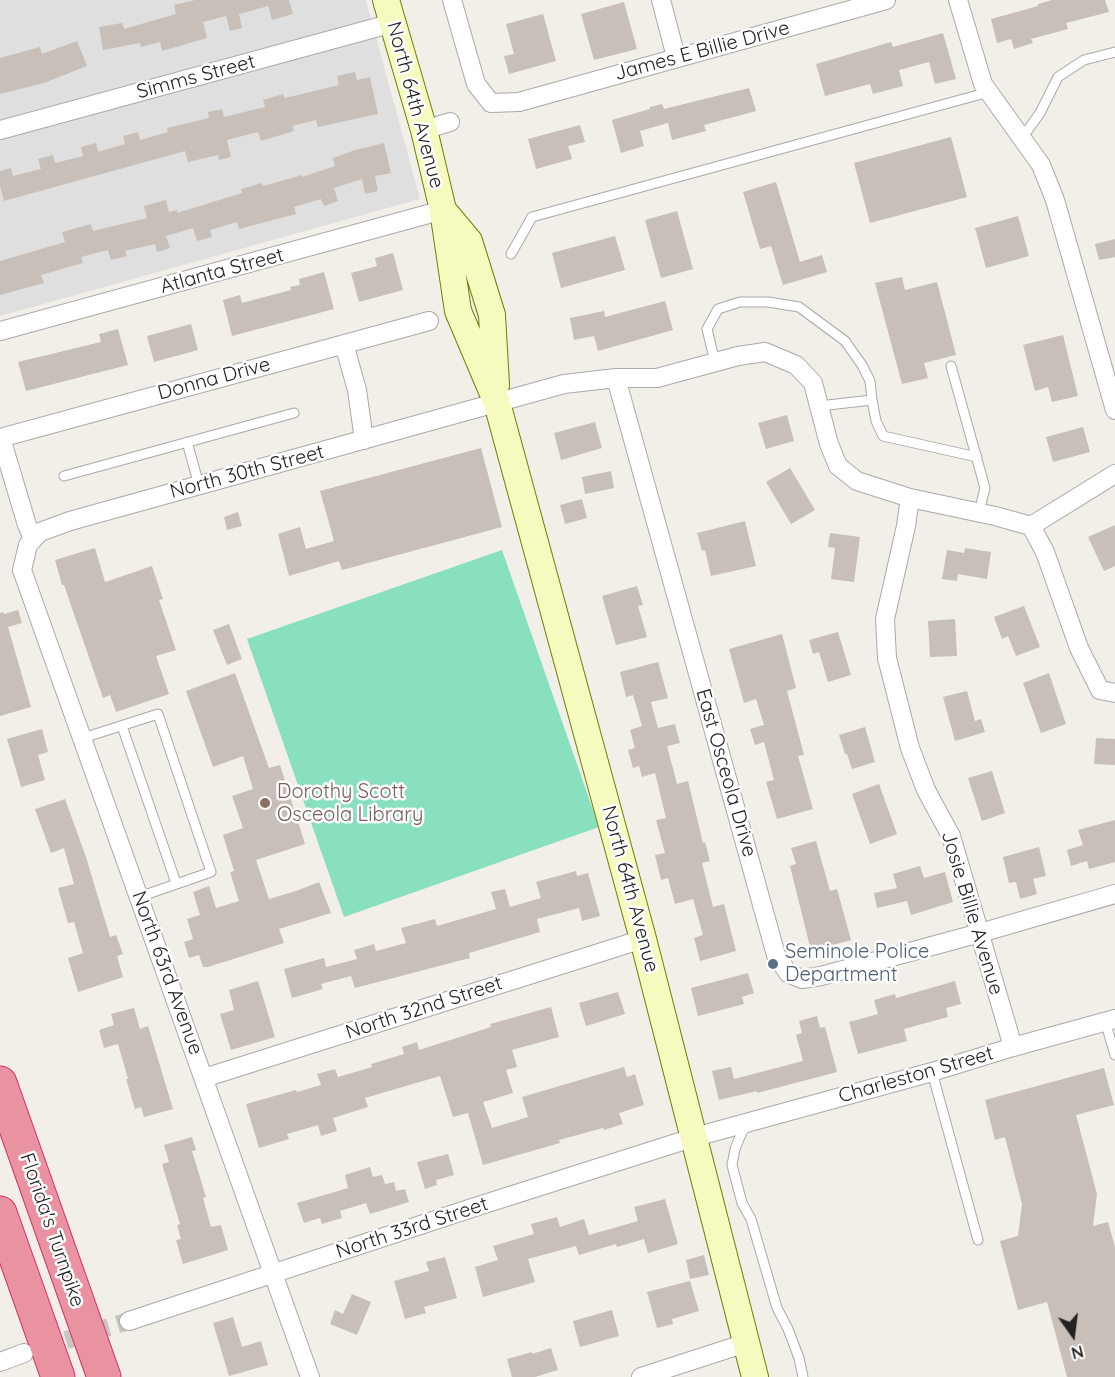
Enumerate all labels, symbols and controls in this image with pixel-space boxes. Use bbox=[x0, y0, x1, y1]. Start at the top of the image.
street label: James E Billie Drive bbox=[612, 16, 792, 86]
street label: North 64th Avenue bbox=[381, 19, 449, 191]
street label: Simms Street bbox=[134, 50, 258, 104]
street label: Atlanta Street bbox=[158, 243, 286, 299]
street label: Donna Drive bbox=[155, 352, 273, 406]
street label: North 30th Street bbox=[167, 440, 327, 504]
street label: East Osceola Drive bbox=[691, 686, 761, 860]
place label: Dorothy Scott Osceola Library bbox=[277, 780, 423, 827]
marker: Dorothy Scott Osceola Library bbox=[258, 796, 272, 810]
street label: North 64th Avenue bbox=[596, 803, 664, 975]
street label: Josie Billie Avenue bbox=[936, 828, 1008, 998]
street label: North 63rd Avenue bbox=[126, 888, 208, 1058]
place label: Seminole Police Department bbox=[785, 940, 929, 987]
marker: Seminole Police Department bbox=[766, 957, 780, 971]
street label: North 32nd Street bbox=[343, 971, 505, 1045]
street label: Charleston Street bbox=[836, 1041, 996, 1109]
street label: Florida's Turnpike bbox=[14, 1150, 90, 1310]
street label: North 33rd Street bbox=[333, 1192, 491, 1264]
north arrow bbox=[1043, 1305, 1103, 1365]
text: N bbox=[1069, 1341, 1085, 1364]

